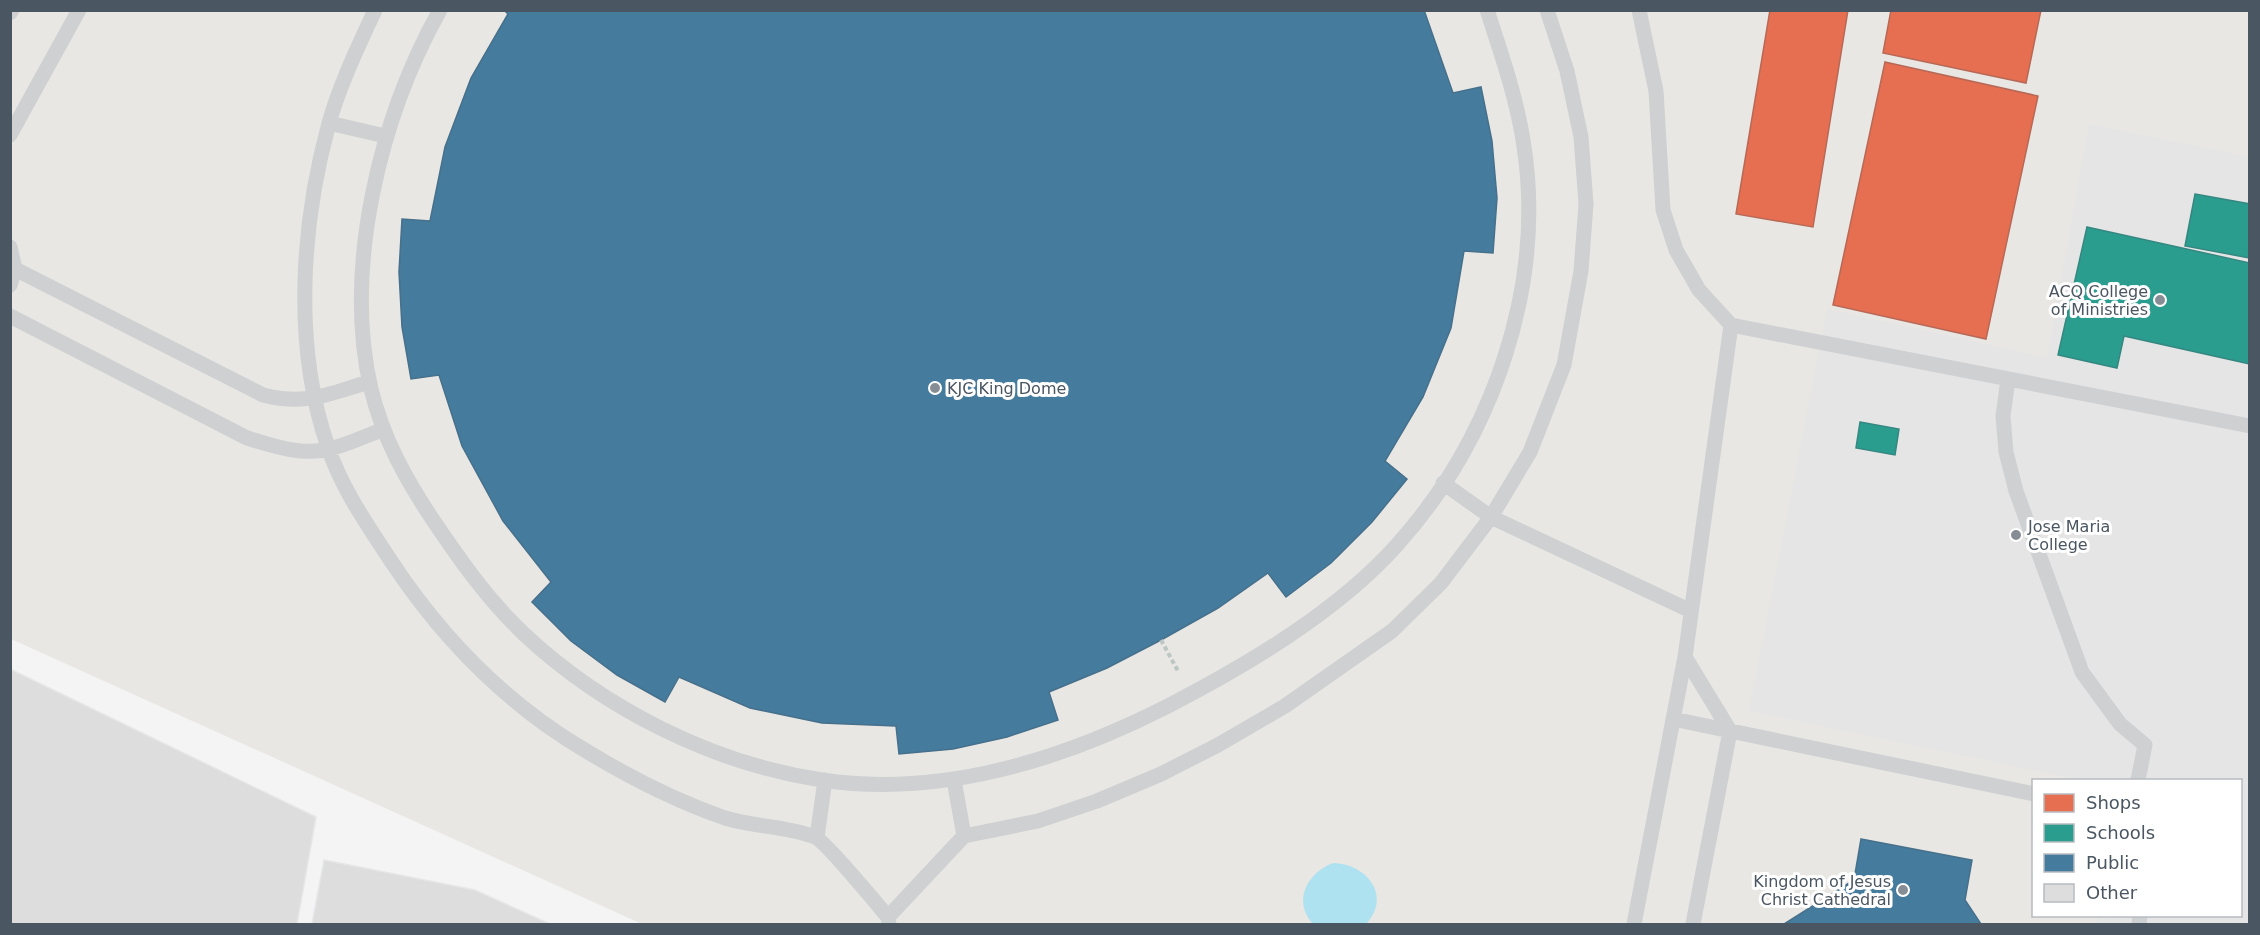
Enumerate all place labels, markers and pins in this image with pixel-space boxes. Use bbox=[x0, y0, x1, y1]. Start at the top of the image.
place label: ACQ College of Ministries bbox=[2049, 282, 2148, 319]
marker: ACQ College of Ministries bbox=[2153, 293, 2167, 307]
place label: KJC King Dome bbox=[947, 379, 1066, 398]
marker: KJC King Dome bbox=[928, 381, 942, 395]
place label: Jose Maria College bbox=[2027, 517, 2110, 554]
marker: Jose Maria College bbox=[2009, 528, 2023, 542]
place label: Kingdom of Jesus Christ Cathedral bbox=[1753, 872, 1891, 909]
marker: Kingdom of Jesus Christ Cathedral bbox=[1896, 883, 1910, 897]

